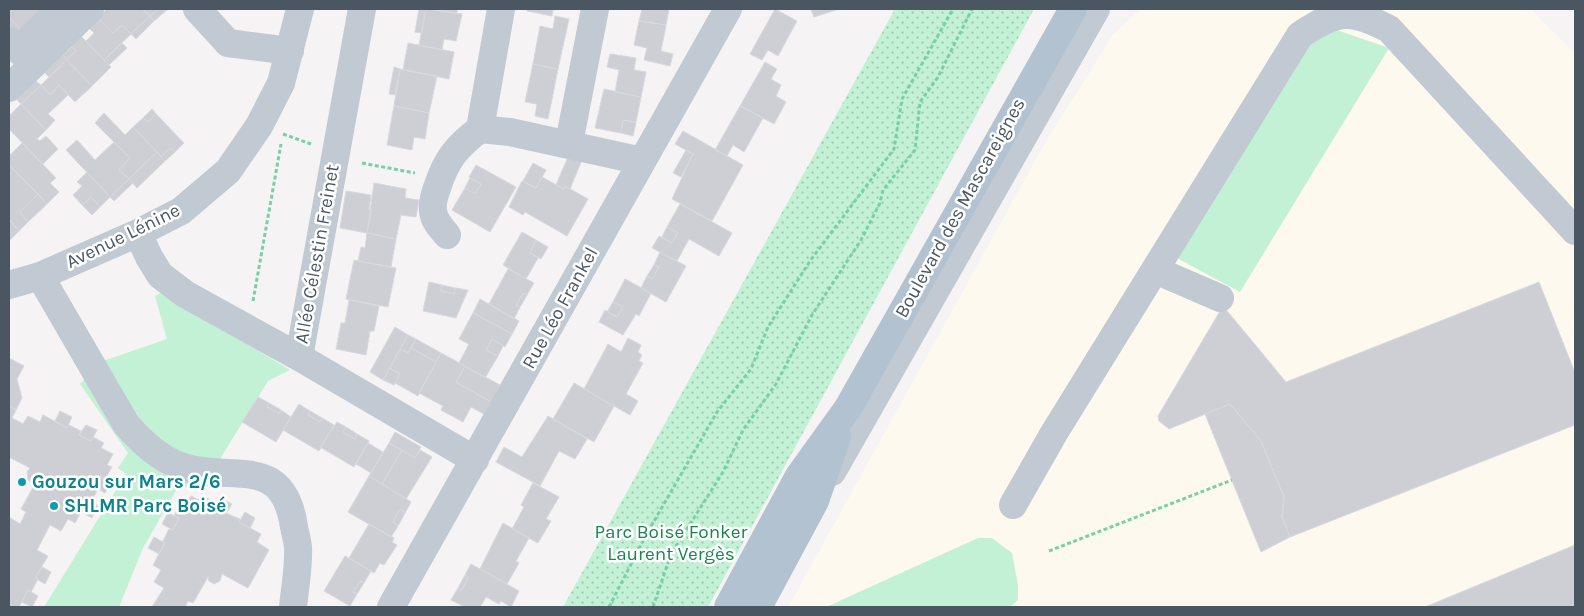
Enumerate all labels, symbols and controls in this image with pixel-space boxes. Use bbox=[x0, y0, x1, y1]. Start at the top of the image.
street label: Boulevard des Mascareignes bbox=[890, 94, 1030, 322]
street label: Allée Célestin Freinet bbox=[290, 163, 344, 345]
street label: Avenue Lénine bbox=[62, 199, 184, 273]
street label: Rue Léo Frankel bbox=[518, 243, 602, 373]
place label: Gouzou sur Mars 2/6 bbox=[32, 471, 221, 493]
marker: Gouzou sur Mars 2/6 bbox=[16, 476, 28, 488]
place label: SHLMR Parc Boisé bbox=[64, 495, 226, 517]
marker: SHLMR Parc Boisé bbox=[48, 500, 60, 512]
park label: Parc Boisé Fonker Laurent Vergès bbox=[595, 521, 748, 565]

